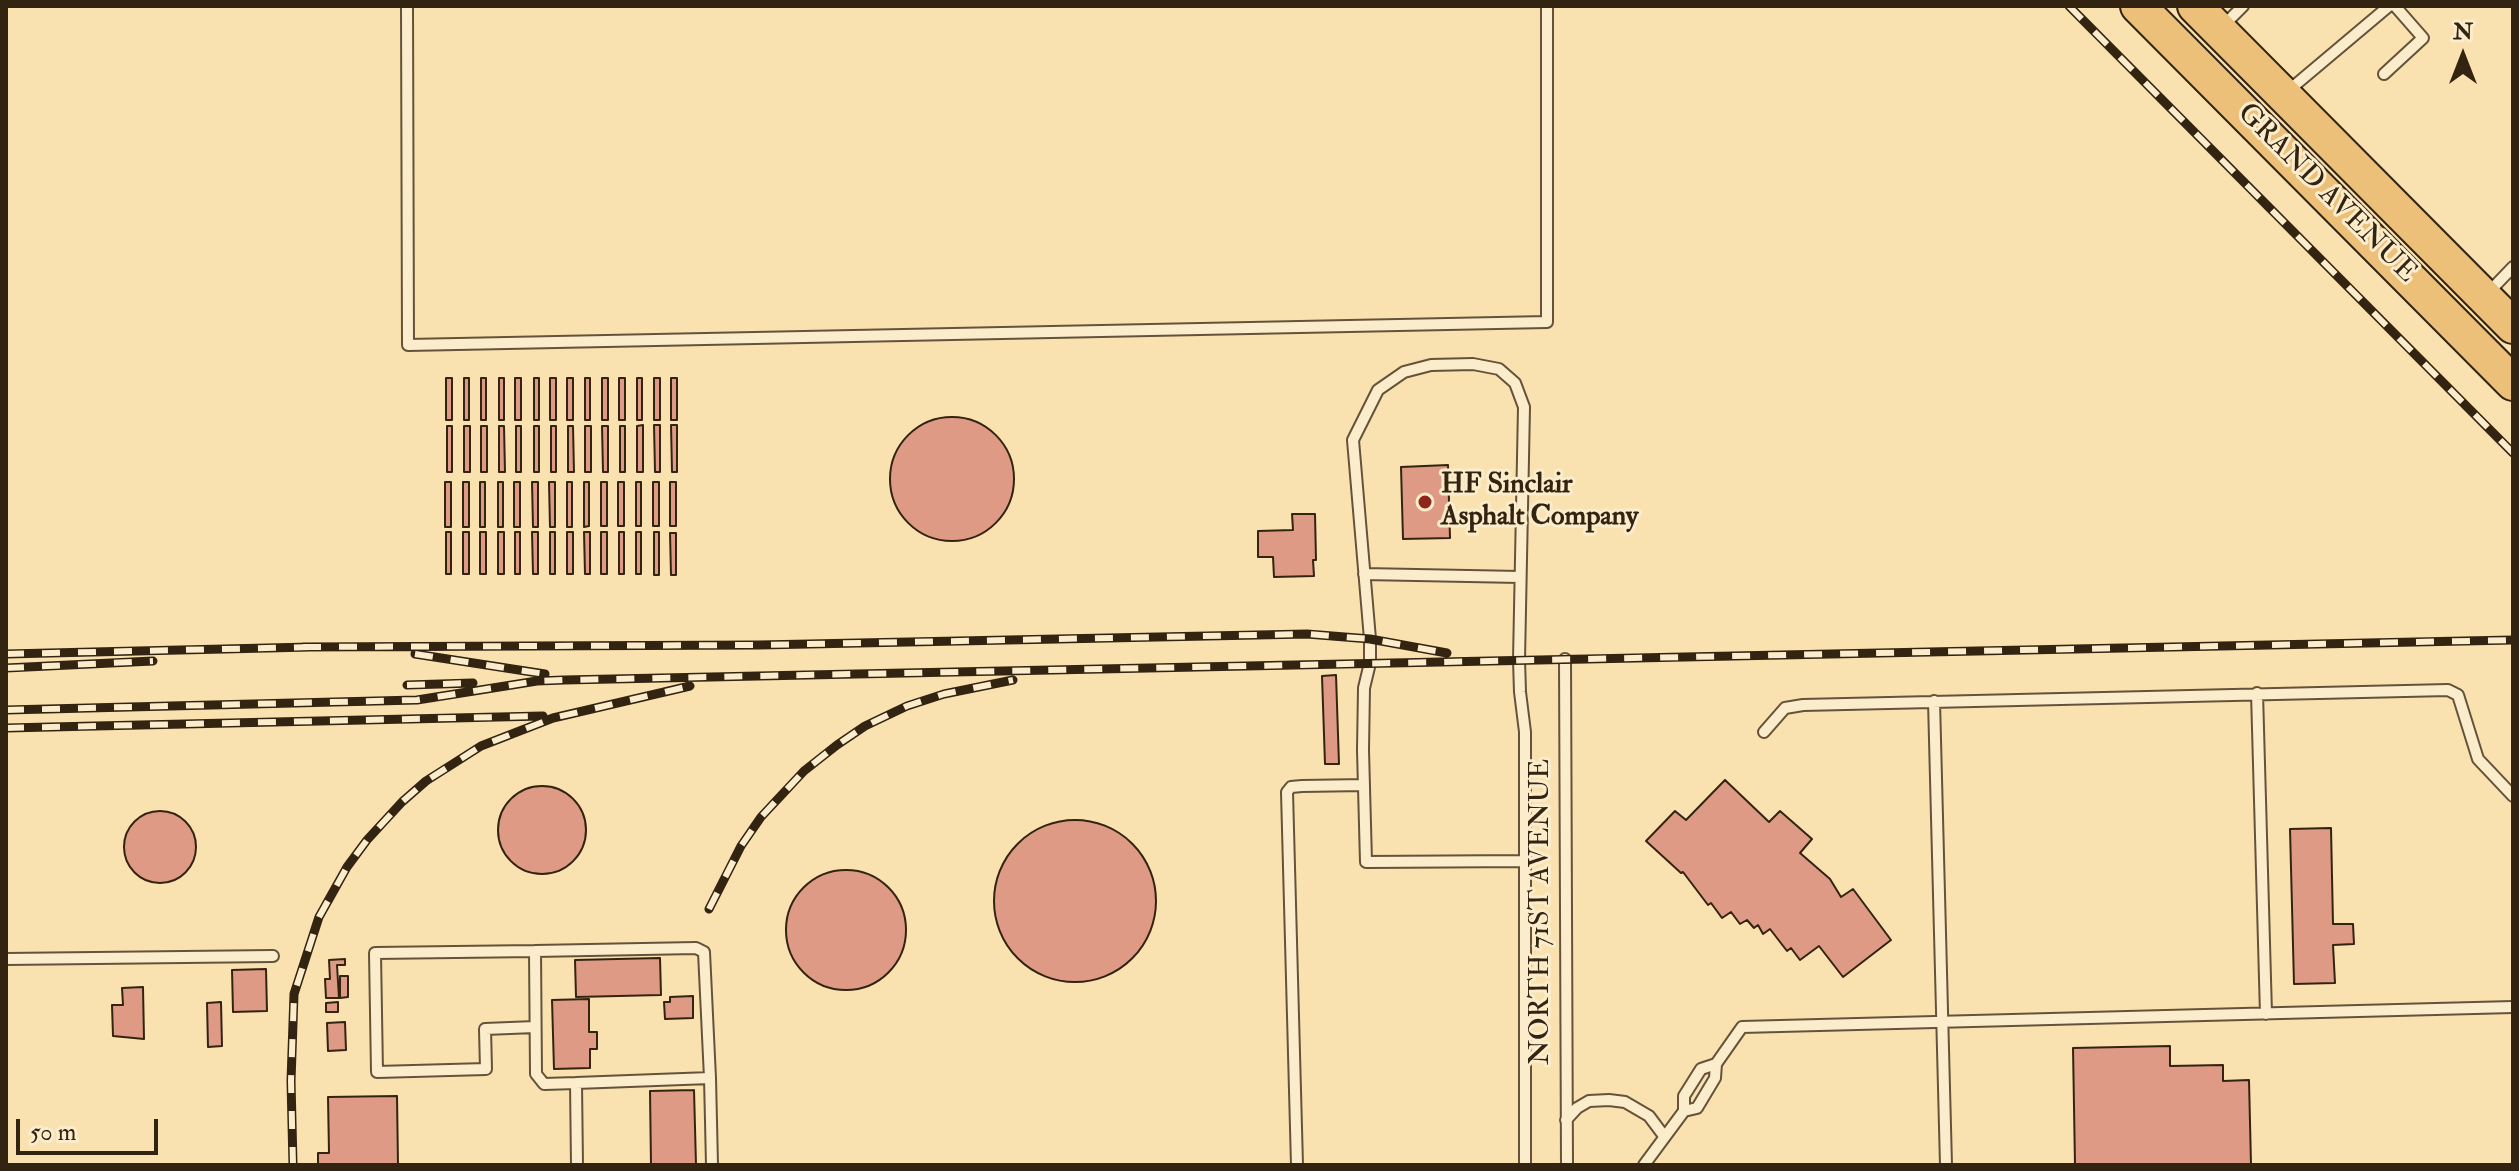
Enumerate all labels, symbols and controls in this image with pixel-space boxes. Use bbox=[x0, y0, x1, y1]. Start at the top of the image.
north arrow bbox=[2423, 16, 2503, 96]
text: N bbox=[2453, 18, 2473, 46]
street label: GRAND AVENUE bbox=[2229, 97, 2423, 291]
place label: HF Sinclair Asphalt Company bbox=[1441, 469, 1638, 535]
marker: HF Sinclair Asphalt Company bbox=[1416, 493, 1434, 511]
street label: NORTH 71ST AVENUE bbox=[1525, 759, 1559, 1065]
scale bar bbox=[20, 1103, 162, 1153]
text: 50 m bbox=[30, 1117, 76, 1148]

